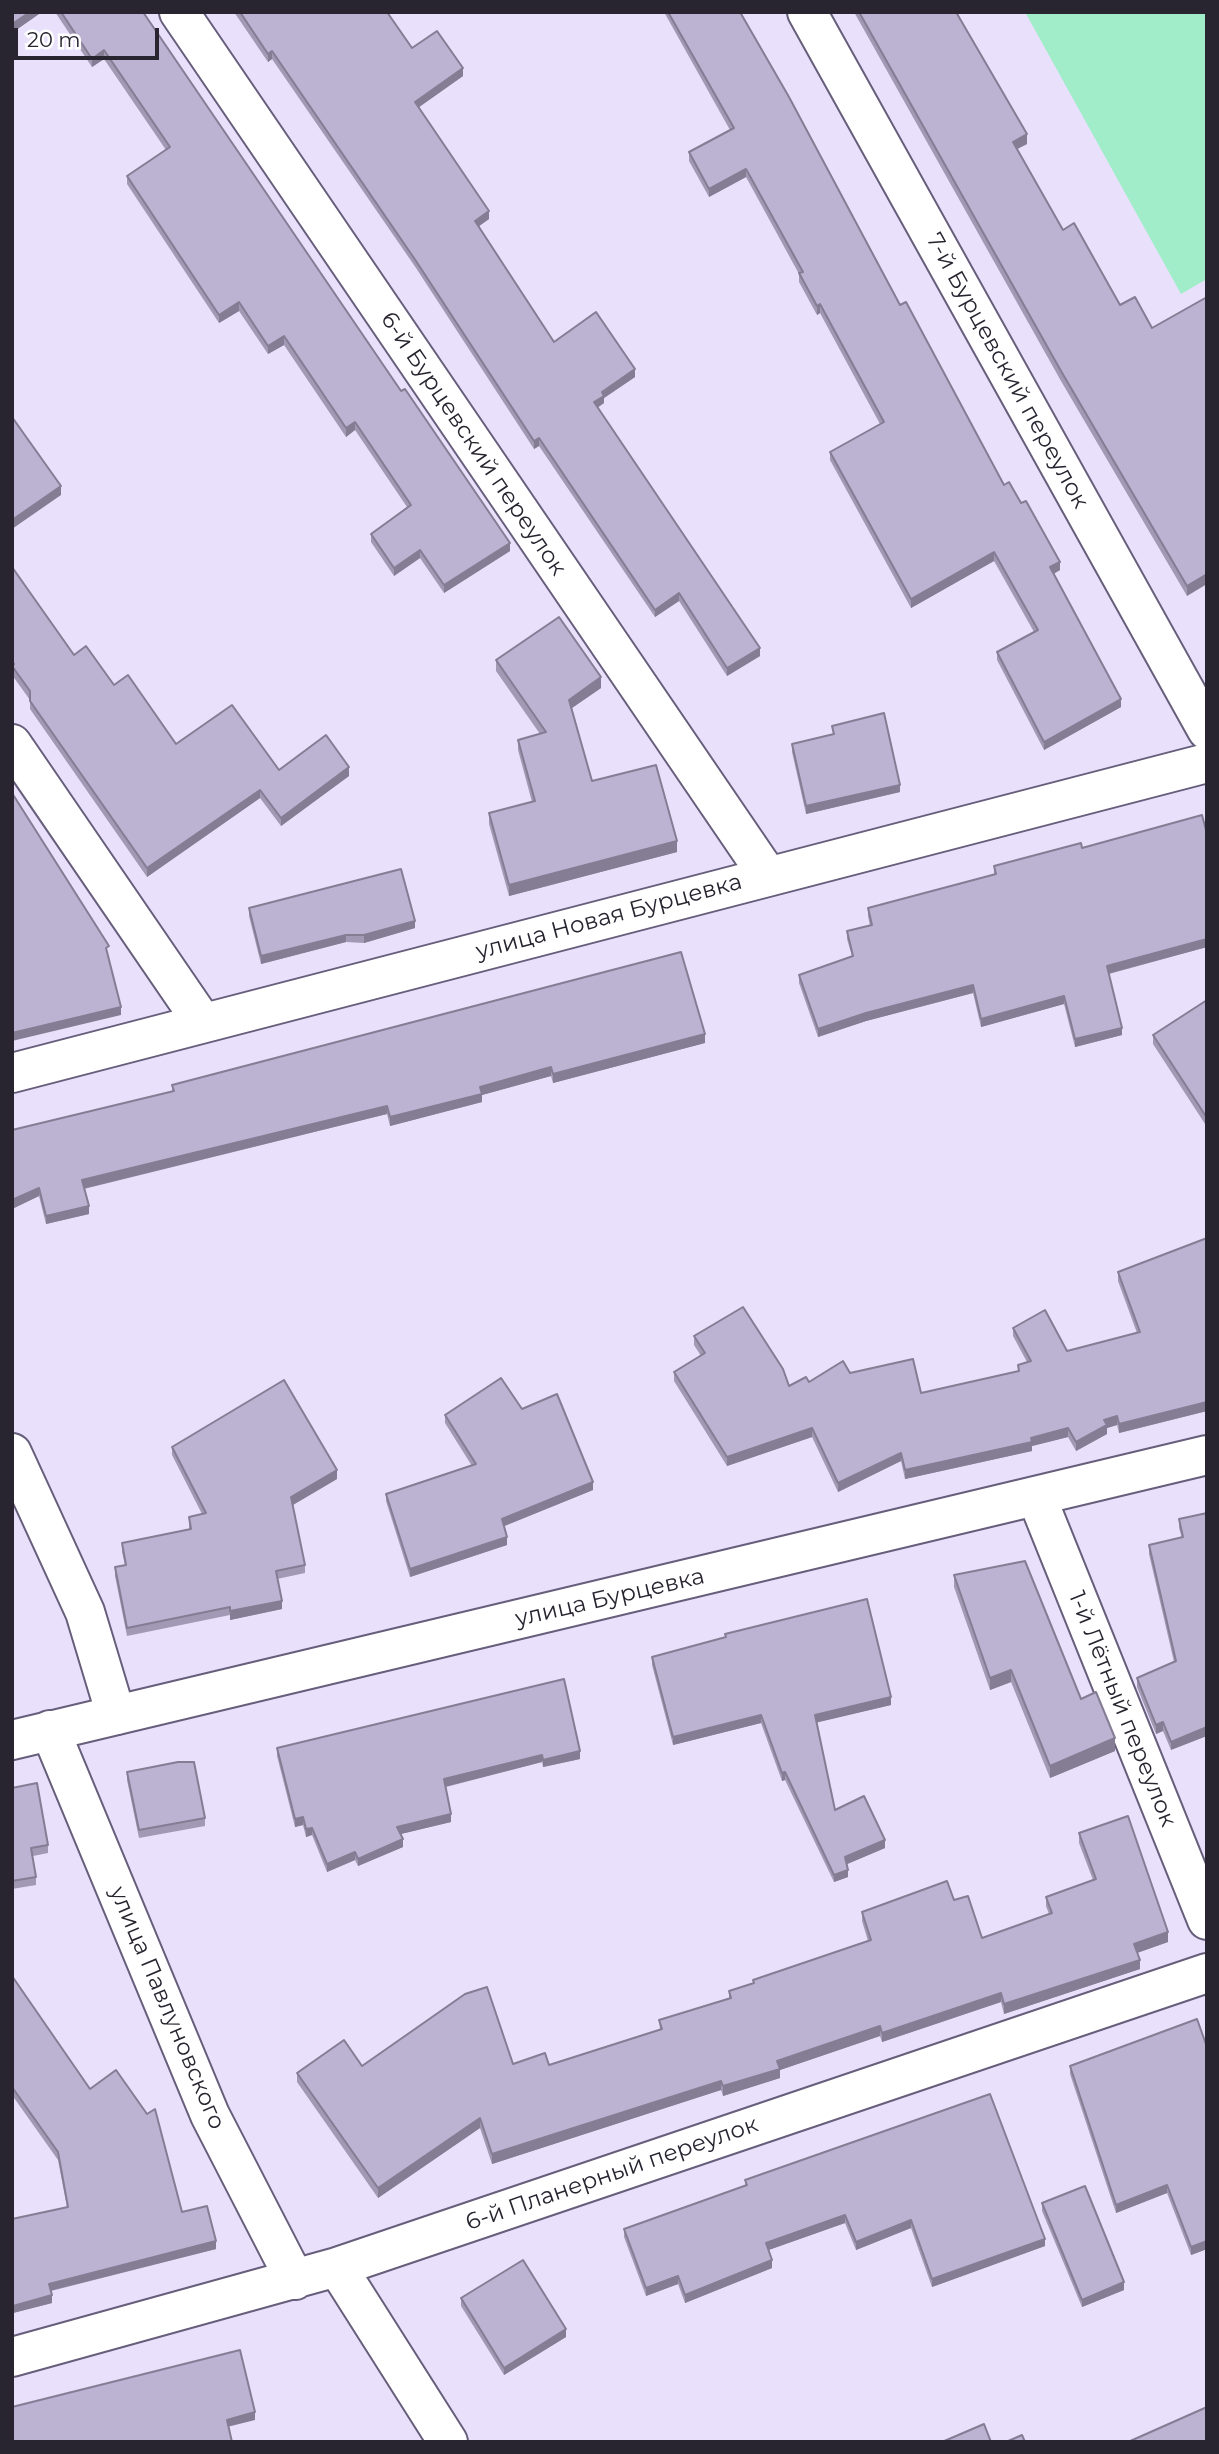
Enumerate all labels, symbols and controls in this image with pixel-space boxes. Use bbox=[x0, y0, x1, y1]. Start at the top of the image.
scale bar bbox=[18, 14, 163, 58]
text: 20 m bbox=[27, 27, 81, 52]
street label: 7-й Бурцевский переулок bbox=[920, 229, 1094, 513]
street label: 6-й Бурцевский переулок bbox=[374, 307, 572, 581]
street label: улица Новая Бурцевка bbox=[473, 868, 745, 966]
street label: улица Бурцевка bbox=[513, 1563, 707, 1633]
street label: 1-й Лётный переулок bbox=[1062, 1587, 1182, 1831]
street label: улица Павлуновского bbox=[103, 1882, 231, 2134]
street label: 6-й Планерный переулок bbox=[462, 2111, 762, 2237]

